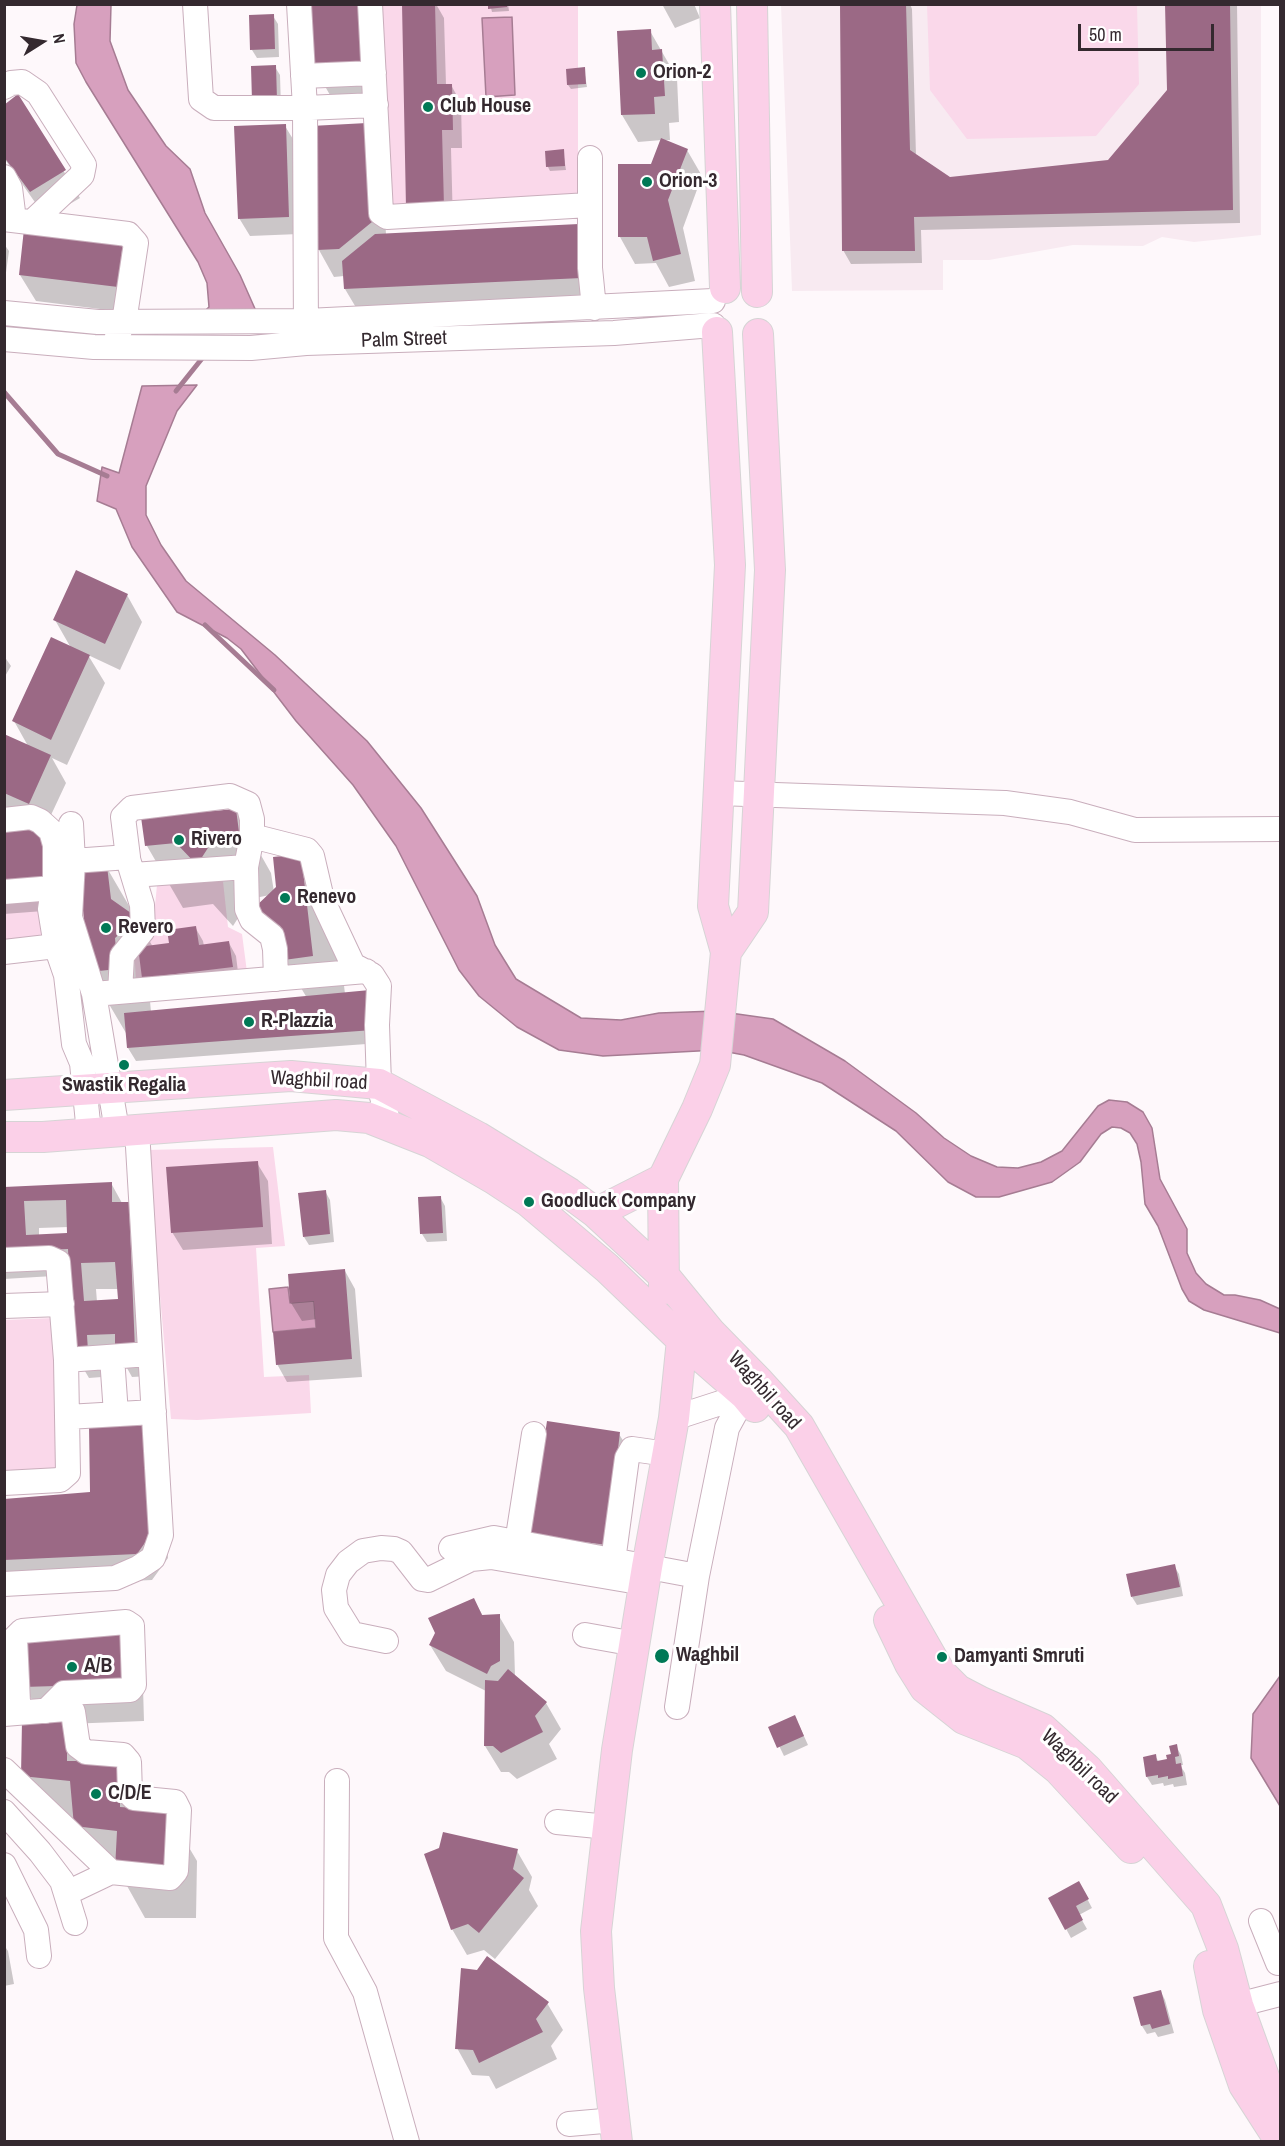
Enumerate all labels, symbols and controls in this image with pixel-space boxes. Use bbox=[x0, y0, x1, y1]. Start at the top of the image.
north arrow bbox=[12, 12, 72, 72]
scale bar bbox=[1081, 12, 1218, 50]
text: 50 m bbox=[1089, 22, 1122, 47]
text: N bbox=[48, 32, 71, 45]
place label: Orion-2 bbox=[653, 61, 711, 85]
marker: Orion-2 bbox=[634, 66, 648, 80]
place label: Club House bbox=[440, 95, 531, 119]
marker: Club House bbox=[421, 100, 435, 114]
place label: Orion-3 bbox=[659, 170, 717, 194]
marker: Orion-3 bbox=[640, 175, 654, 189]
street label: Palm Street bbox=[361, 327, 447, 353]
place label: Rivero bbox=[191, 828, 242, 852]
marker: Rivero bbox=[172, 833, 186, 847]
place label: Renevo bbox=[297, 886, 356, 910]
marker: Renevo bbox=[278, 891, 292, 905]
place label: Revero bbox=[118, 916, 174, 940]
marker: Revero bbox=[99, 921, 113, 935]
place label: R-Plazzia bbox=[261, 1010, 333, 1034]
marker: R-Plazzia bbox=[242, 1015, 256, 1029]
marker: Swastik Regalia bbox=[117, 1058, 131, 1072]
street label: Waghbil road bbox=[270, 1066, 368, 1096]
place label: Swastik Regalia bbox=[62, 1074, 186, 1098]
place label: Goodluck Company bbox=[541, 1190, 696, 1214]
marker: Goodluck Company bbox=[522, 1195, 536, 1209]
street label: Waghbil road bbox=[723, 1347, 805, 1435]
place label: Waghbil bbox=[676, 1644, 739, 1668]
place label: Damyanti Smruti bbox=[954, 1645, 1084, 1669]
marker: Waghbil bbox=[653, 1647, 671, 1665]
marker: Damyanti Smruti bbox=[935, 1650, 949, 1664]
place label: A/B bbox=[84, 1655, 112, 1679]
marker: A/B bbox=[65, 1660, 79, 1674]
street label: Waghbil road bbox=[1036, 1725, 1122, 1809]
place label: C/D/E bbox=[108, 1782, 152, 1806]
marker: C/D/E bbox=[89, 1787, 103, 1801]

